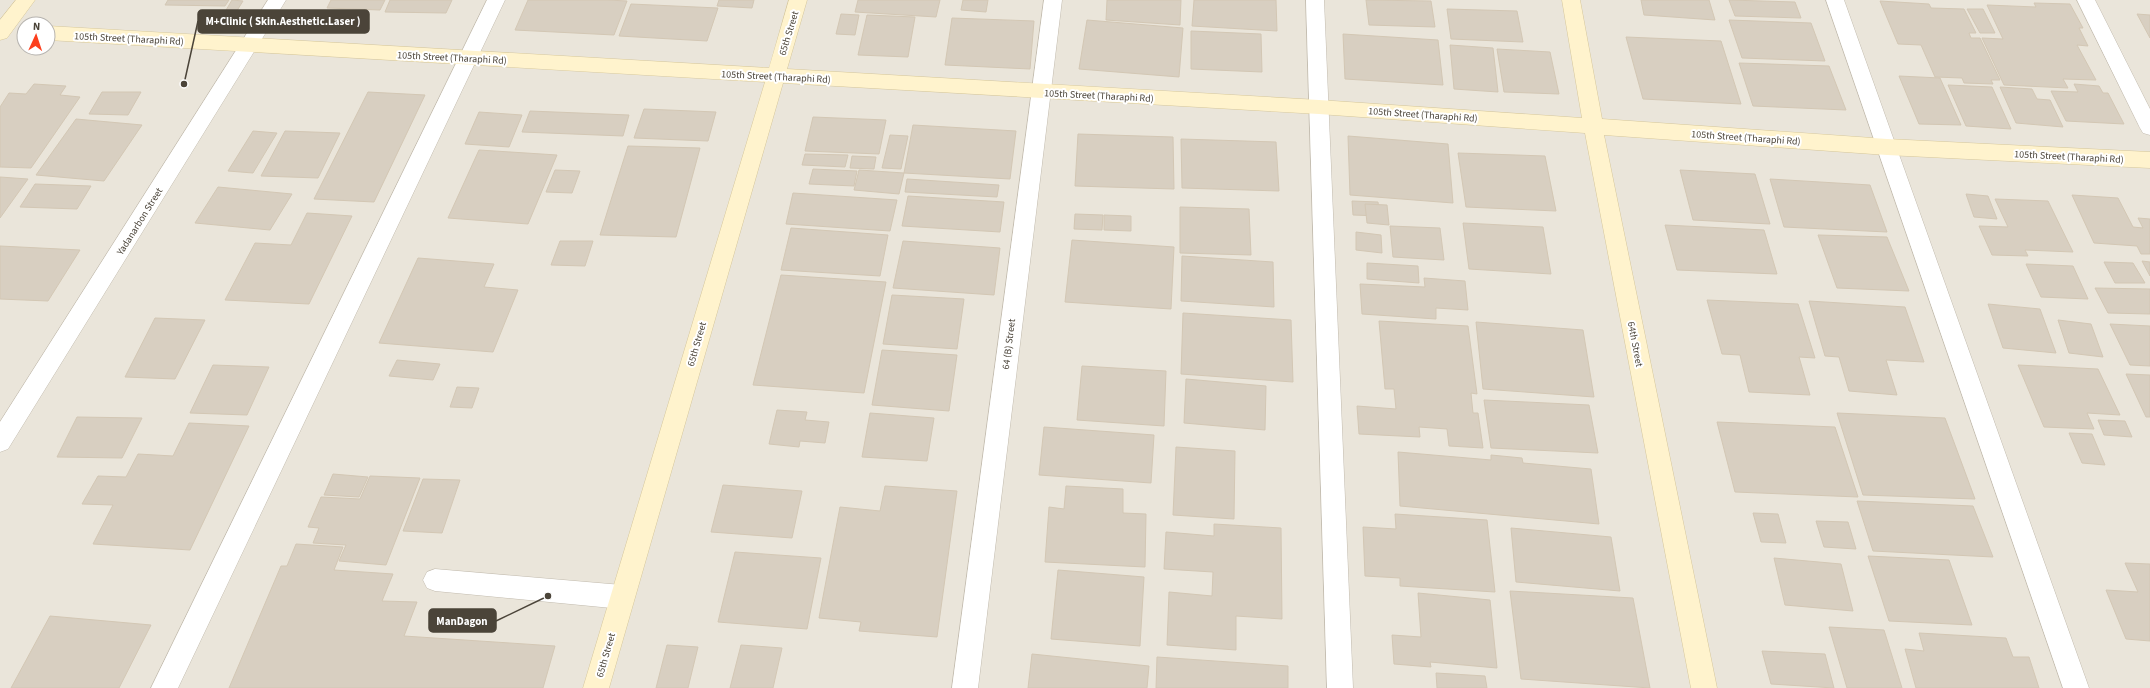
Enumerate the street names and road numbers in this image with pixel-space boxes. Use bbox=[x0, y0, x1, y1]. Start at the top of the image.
street label: 65th Street bbox=[776, 9, 803, 57]
street label: 105th Street (Tharaphi Rd) bbox=[74, 29, 184, 49]
street label: 105th Street (Tharaphi Rd) bbox=[397, 48, 507, 68]
street label: 105th Street (Tharaphi Rd) bbox=[721, 67, 831, 87]
street label: 105th Street (Tharaphi Rd) bbox=[1044, 86, 1154, 106]
street label: 105th Street (Tharaphi Rd) bbox=[1368, 104, 1478, 126]
street label: 105th Street (Tharaphi Rd) bbox=[1691, 127, 1801, 149]
street label: 105th Street (Tharaphi Rd) bbox=[2014, 147, 2124, 167]
street label: Yadanarbon Street bbox=[113, 185, 167, 259]
street label: 64 (B) Street bbox=[999, 317, 1019, 370]
street label: 65th Street bbox=[684, 320, 710, 368]
street label: 64th Street bbox=[1624, 320, 1646, 369]
street label: 65th Street bbox=[593, 631, 619, 679]

